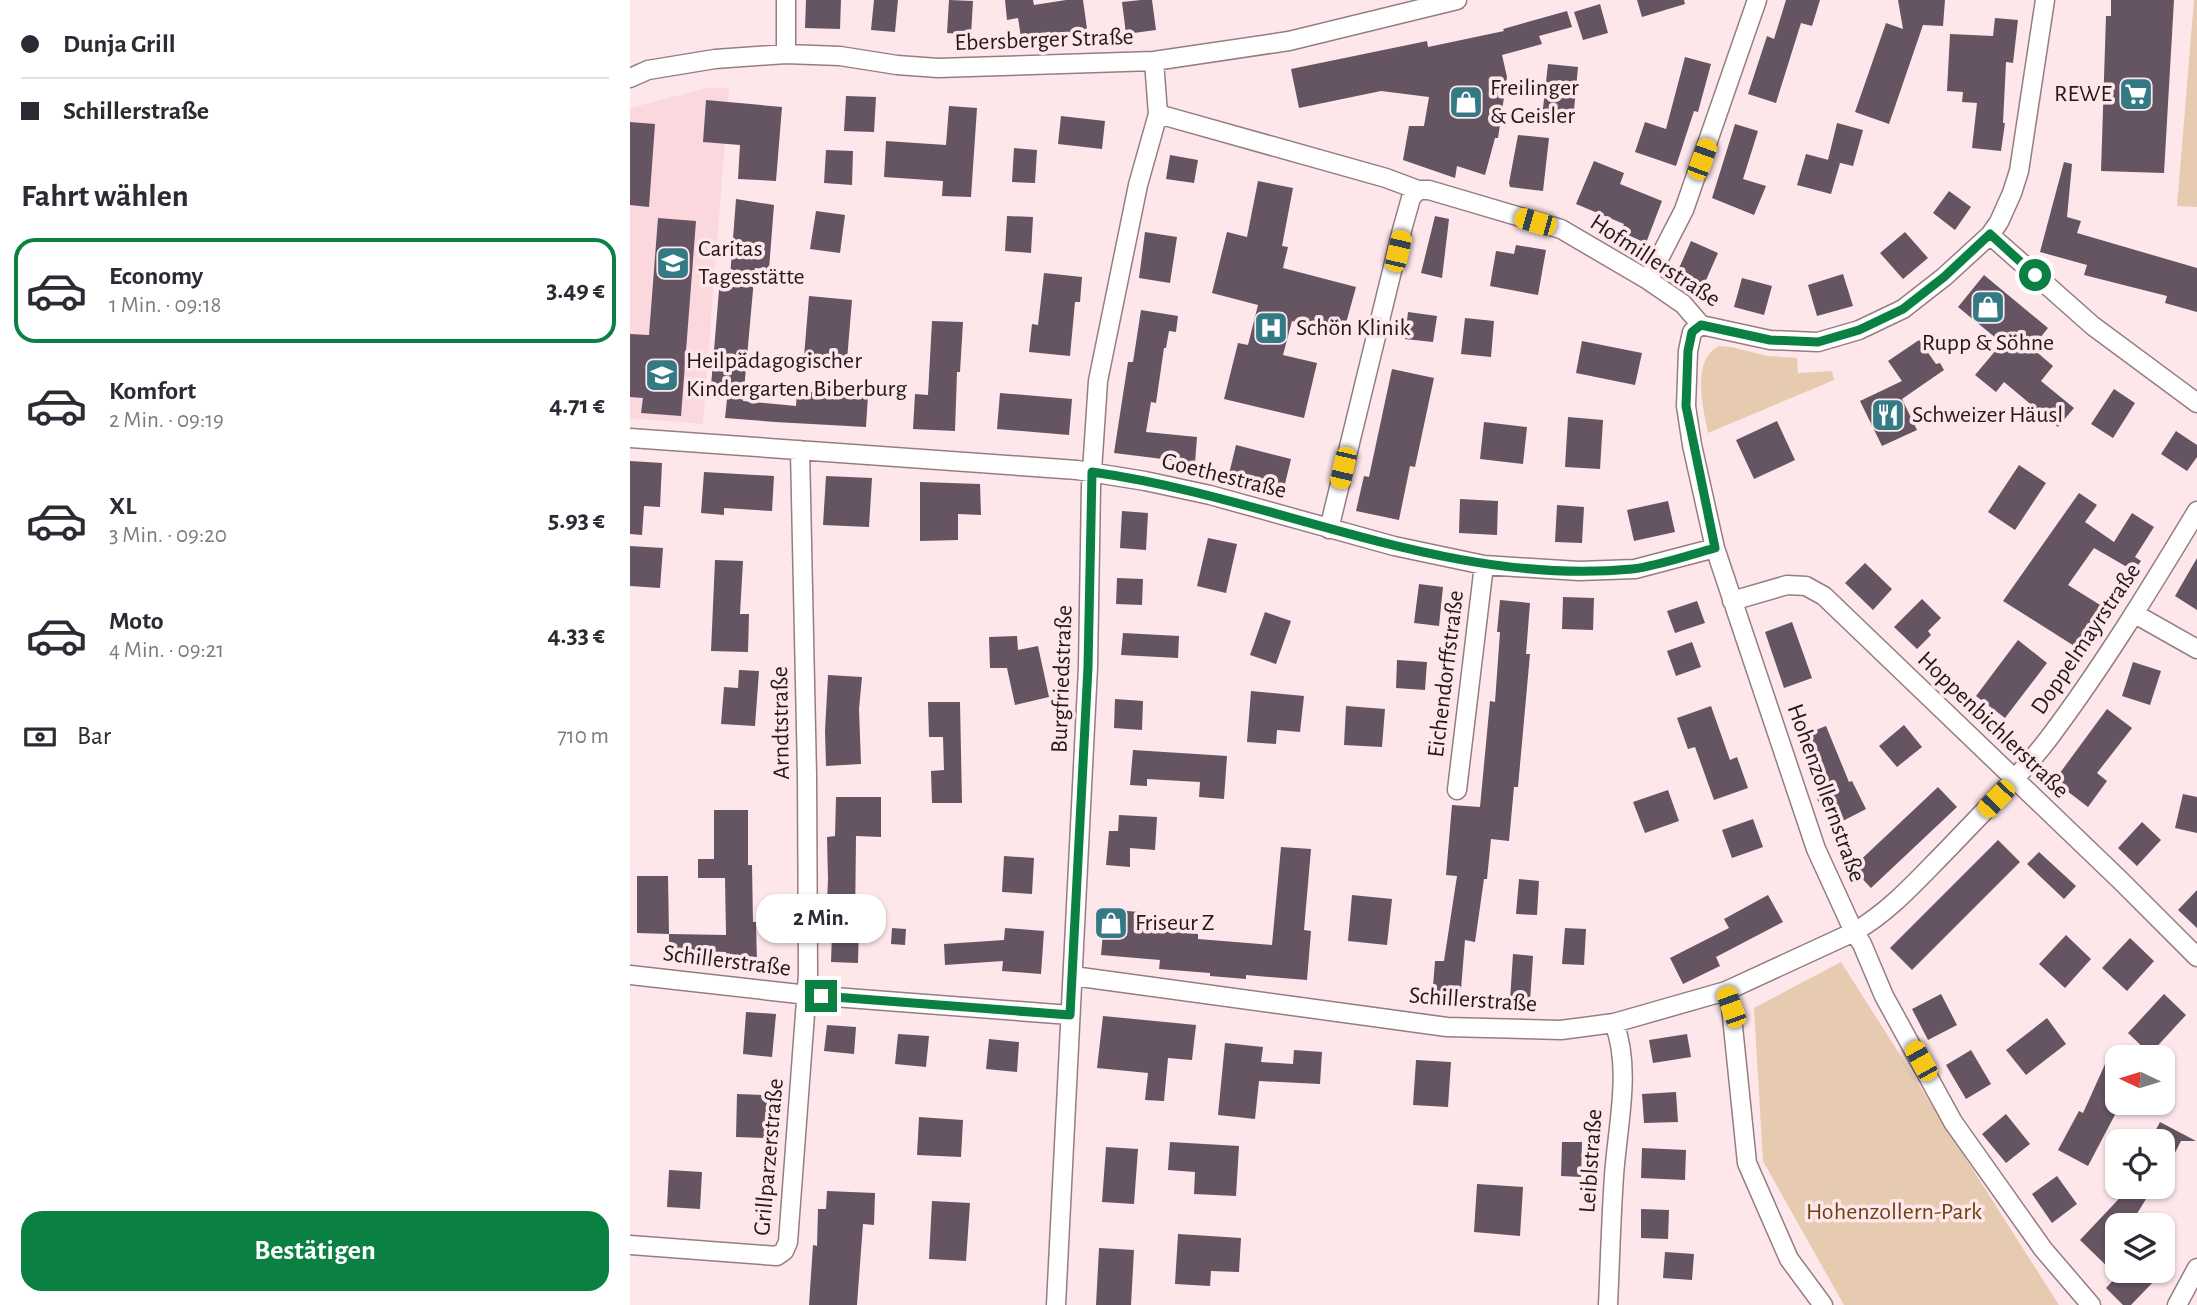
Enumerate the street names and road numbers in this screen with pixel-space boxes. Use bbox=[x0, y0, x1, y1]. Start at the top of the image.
street label: Ebersberger Straße bbox=[954, 25, 1134, 55]
street label: Hofmillerstraße bbox=[1586, 210, 1724, 312]
street label: Goethestraße bbox=[1159, 449, 1289, 503]
street label: Doppelmayrstraße bbox=[2027, 559, 2145, 719]
street label: Eichendorffstraße bbox=[1424, 589, 1468, 759]
street label: Burgfriedstraße bbox=[1047, 605, 1077, 753]
street label: Hoppenbichlerstraße bbox=[1913, 647, 2073, 803]
street label: Arndtstraße bbox=[768, 666, 794, 780]
street label: Hohenzollernstraße bbox=[1783, 701, 1869, 885]
street label: Schillerstraße bbox=[662, 941, 792, 981]
street label: Schillerstraße bbox=[1408, 984, 1538, 1016]
street label: Grillparzerstraße bbox=[750, 1077, 788, 1237]
street label: Leiblstraße bbox=[1575, 1108, 1607, 1214]

